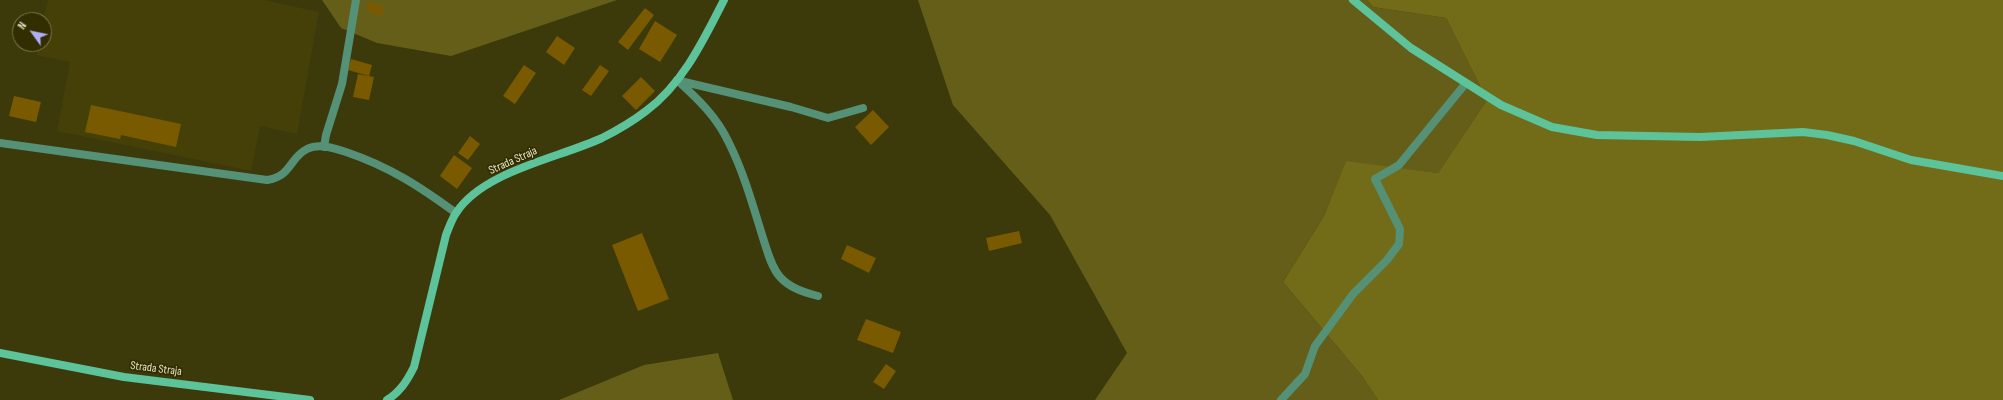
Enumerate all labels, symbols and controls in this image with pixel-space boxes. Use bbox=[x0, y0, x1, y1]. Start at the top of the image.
north arrow bbox=[12, 12, 52, 52]
text: N bbox=[15, 20, 29, 32]
street label: Strada Straja bbox=[486, 144, 540, 178]
street label: Strada Straja bbox=[129, 359, 183, 379]

